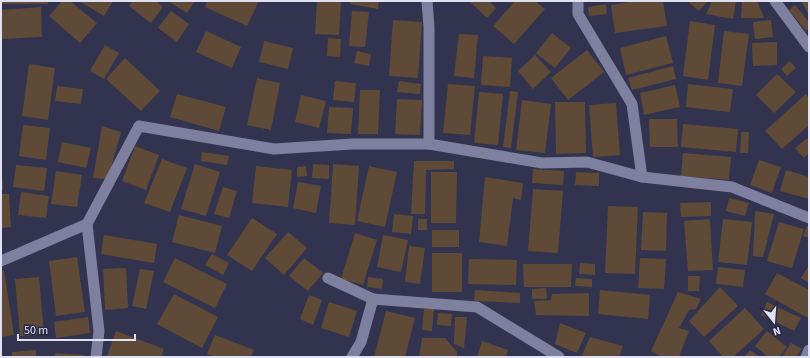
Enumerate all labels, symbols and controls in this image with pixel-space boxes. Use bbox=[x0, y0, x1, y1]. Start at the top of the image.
north arrow bbox=[754, 302, 794, 342]
scale bar bbox=[18, 316, 135, 342]
text: 50 m bbox=[24, 322, 48, 339]
text: N bbox=[771, 323, 782, 339]

